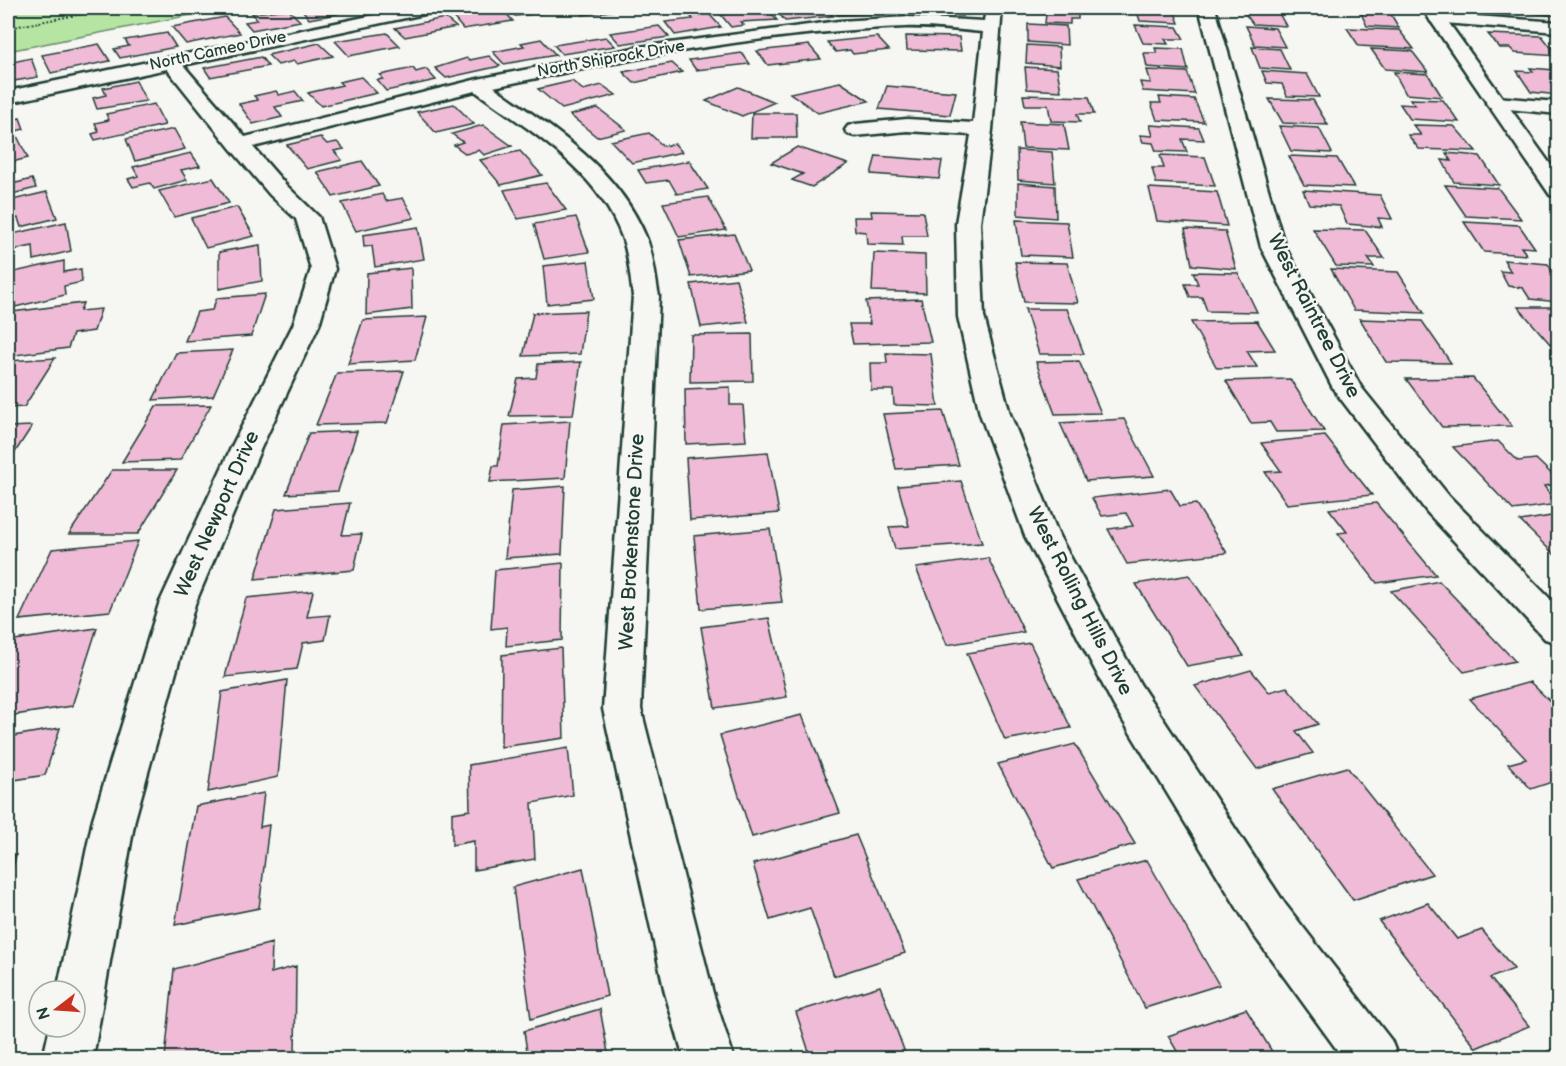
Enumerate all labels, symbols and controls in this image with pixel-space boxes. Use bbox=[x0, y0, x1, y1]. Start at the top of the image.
street label: North Cameo Drive bbox=[148, 27, 289, 75]
street label: North Shiprock Drive bbox=[536, 37, 687, 81]
street label: West Raintree Drive bbox=[1262, 230, 1366, 402]
street label: West Newport Drive bbox=[169, 427, 265, 601]
street label: West Brokenstone Drive bbox=[614, 433, 650, 651]
street label: West Rolling Hills Drive bbox=[1022, 503, 1138, 699]
north arrow bbox=[27, 979, 87, 1039]
text: N bbox=[33, 1004, 55, 1021]

